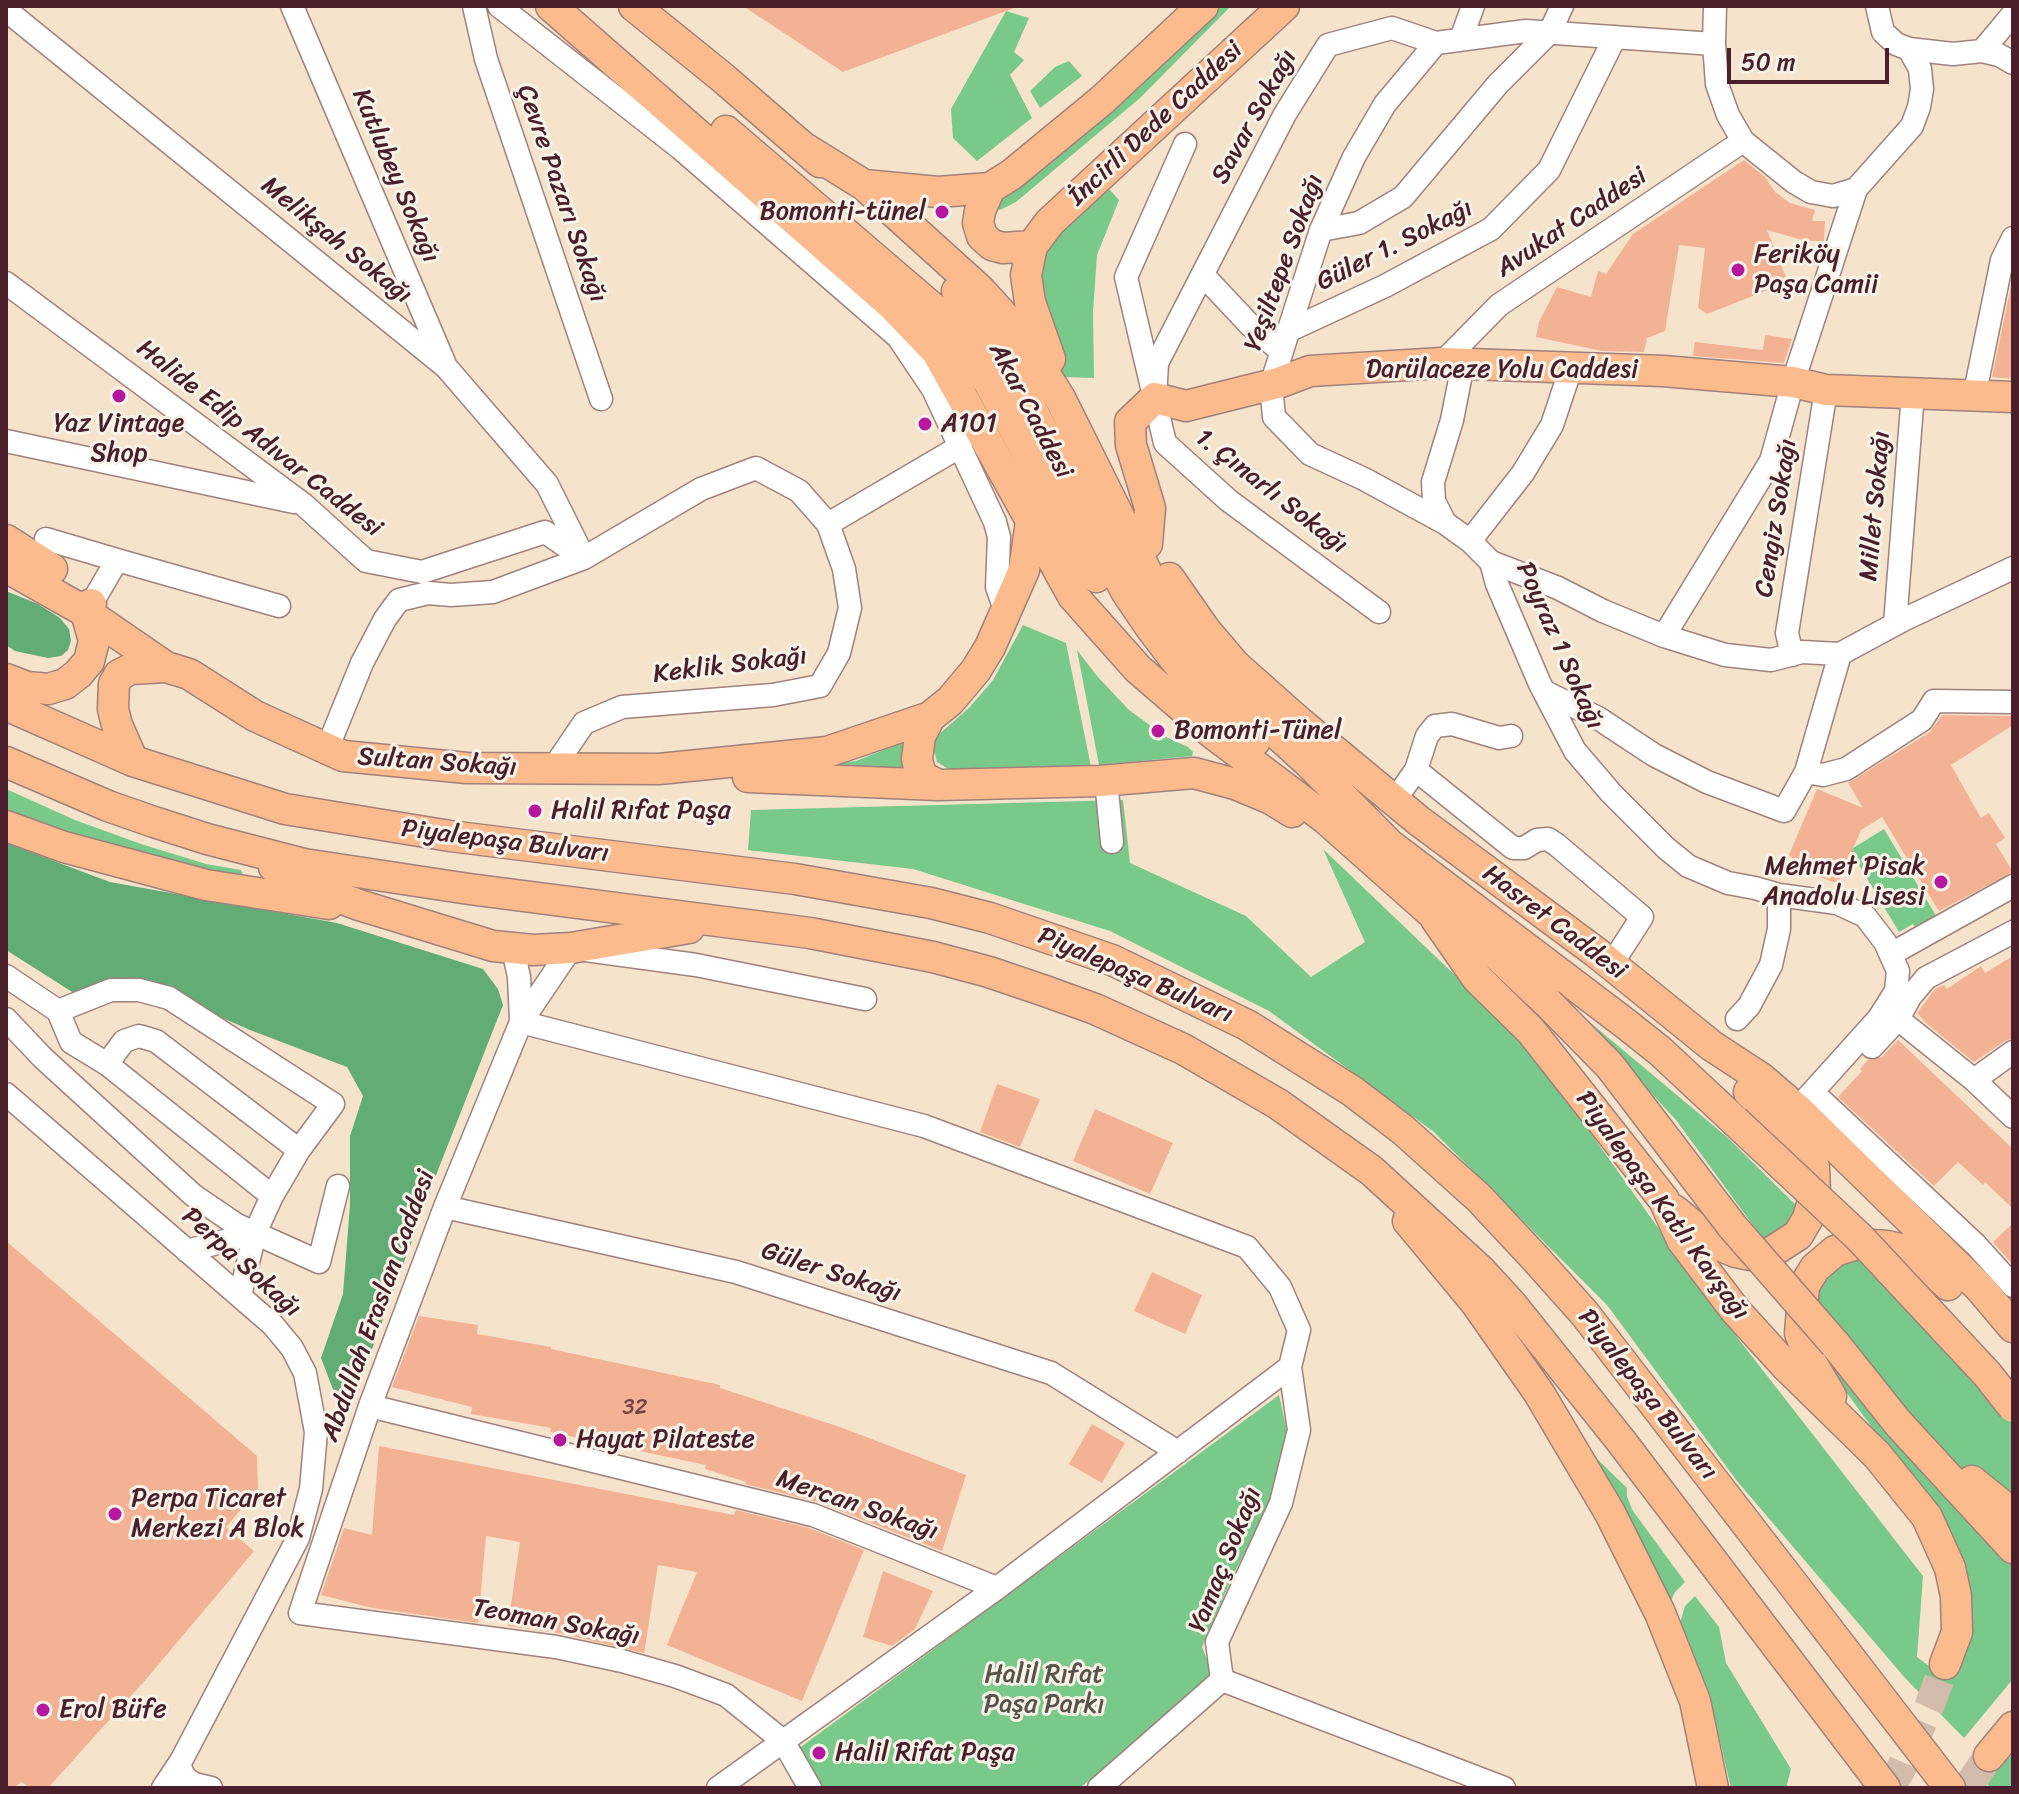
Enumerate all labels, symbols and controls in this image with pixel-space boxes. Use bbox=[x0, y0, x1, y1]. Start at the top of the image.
scale bar bbox=[1731, 32, 1893, 82]
street label: İncirli Dede Caddesi bbox=[1062, 35, 1250, 213]
text: 50 m bbox=[1741, 41, 1796, 83]
street label: Savar Sokağı bbox=[1205, 44, 1305, 190]
street label: Çevre Pazarı Sokağı bbox=[509, 81, 613, 307]
street label: Kutlubey Sokağı bbox=[344, 84, 446, 268]
street label: Avukat Caddesi bbox=[1491, 161, 1653, 285]
street label: Yeşiltepe Sokağı bbox=[1239, 170, 1331, 356]
street label: Melikşah Sokağı bbox=[254, 171, 418, 311]
street label: Güler 1. Sokağı bbox=[1312, 193, 1478, 299]
place label: Bomonti-tünel bbox=[759, 196, 926, 228]
marker: Bomonti-tünel bbox=[933, 203, 951, 221]
place label: Feriköy Paşa Camii bbox=[1754, 239, 1878, 300]
marker: Feriköy Paşa Camii bbox=[1729, 261, 1747, 279]
street label: Halide Edip Adıvar Caddesi bbox=[130, 333, 388, 545]
street label: Akar Caddesi bbox=[981, 338, 1079, 484]
street label: Darülaceze Yolu Caddesi bbox=[1366, 354, 1638, 386]
marker: Yaz Vintage Shop bbox=[110, 387, 128, 405]
place label: Yaz Vintage Shop bbox=[54, 408, 184, 470]
place label: A101 bbox=[941, 408, 997, 440]
marker: A101 bbox=[916, 415, 934, 433]
street label: 1. Çınarlı Sokağı bbox=[1189, 423, 1353, 561]
street label: Millet Sokağı bbox=[1854, 430, 1898, 582]
street label: Cengiz Sokağı bbox=[1749, 437, 1805, 599]
street label: Poyraz 1 Sokağı bbox=[1508, 557, 1610, 735]
street label: Keklik Sokağı bbox=[651, 641, 809, 691]
place label: Bomonti-Tünel bbox=[1174, 715, 1341, 747]
marker: Bomonti-Tünel bbox=[1149, 722, 1167, 740]
street label: Sultan Sokağı bbox=[356, 742, 518, 784]
place label: Halil Rıfat Paşa bbox=[551, 795, 731, 827]
marker: Halil Rıfat Paşa bbox=[526, 802, 544, 820]
street label: Piyalepaşa Bulvarı bbox=[400, 814, 610, 870]
place label: Mehmet Pisak Anadolu Lisesi bbox=[1762, 851, 1925, 912]
street label: Hasret Caddesi bbox=[1476, 859, 1632, 987]
marker: Mehmet Pisak Anadolu Lisesi bbox=[1932, 873, 1950, 891]
street label: Piyalepaşa Bulvarı bbox=[1033, 921, 1237, 1031]
street label: Piyalepaşa Katlı Kavşağı bbox=[1568, 1085, 1756, 1327]
street label: Abdullah Eraslan Caddesi bbox=[315, 1166, 443, 1446]
street label: Perpa Sokağı bbox=[175, 1201, 307, 1325]
street label: Güler Sokağı bbox=[757, 1236, 905, 1310]
street label: Piyalepaşa Bulvarı bbox=[1570, 1303, 1724, 1487]
house number: 32 bbox=[623, 1395, 647, 1421]
place label: Hayat Pilateste bbox=[576, 1424, 755, 1456]
marker: Hayat Pilateste bbox=[551, 1431, 569, 1449]
street label: Mercan Sokağı bbox=[772, 1464, 942, 1548]
place label: Perpa Ticaret Merkezi A Blok bbox=[131, 1483, 304, 1544]
street label: Yamaç Sokağı bbox=[1183, 1483, 1269, 1637]
marker: Perpa Ticaret Merkezi A Blok bbox=[106, 1505, 124, 1523]
street label: Teoman Sokağı bbox=[470, 1593, 642, 1653]
park label: Halil Rıfat Paşa Parkı bbox=[983, 1659, 1105, 1720]
place label: Erol Büfe bbox=[59, 1694, 167, 1726]
marker: Erol Büfe bbox=[34, 1701, 52, 1719]
place label: Halil Rifat Paşa bbox=[835, 1737, 1015, 1769]
marker: Halil Rifat Paşa bbox=[810, 1744, 828, 1762]

